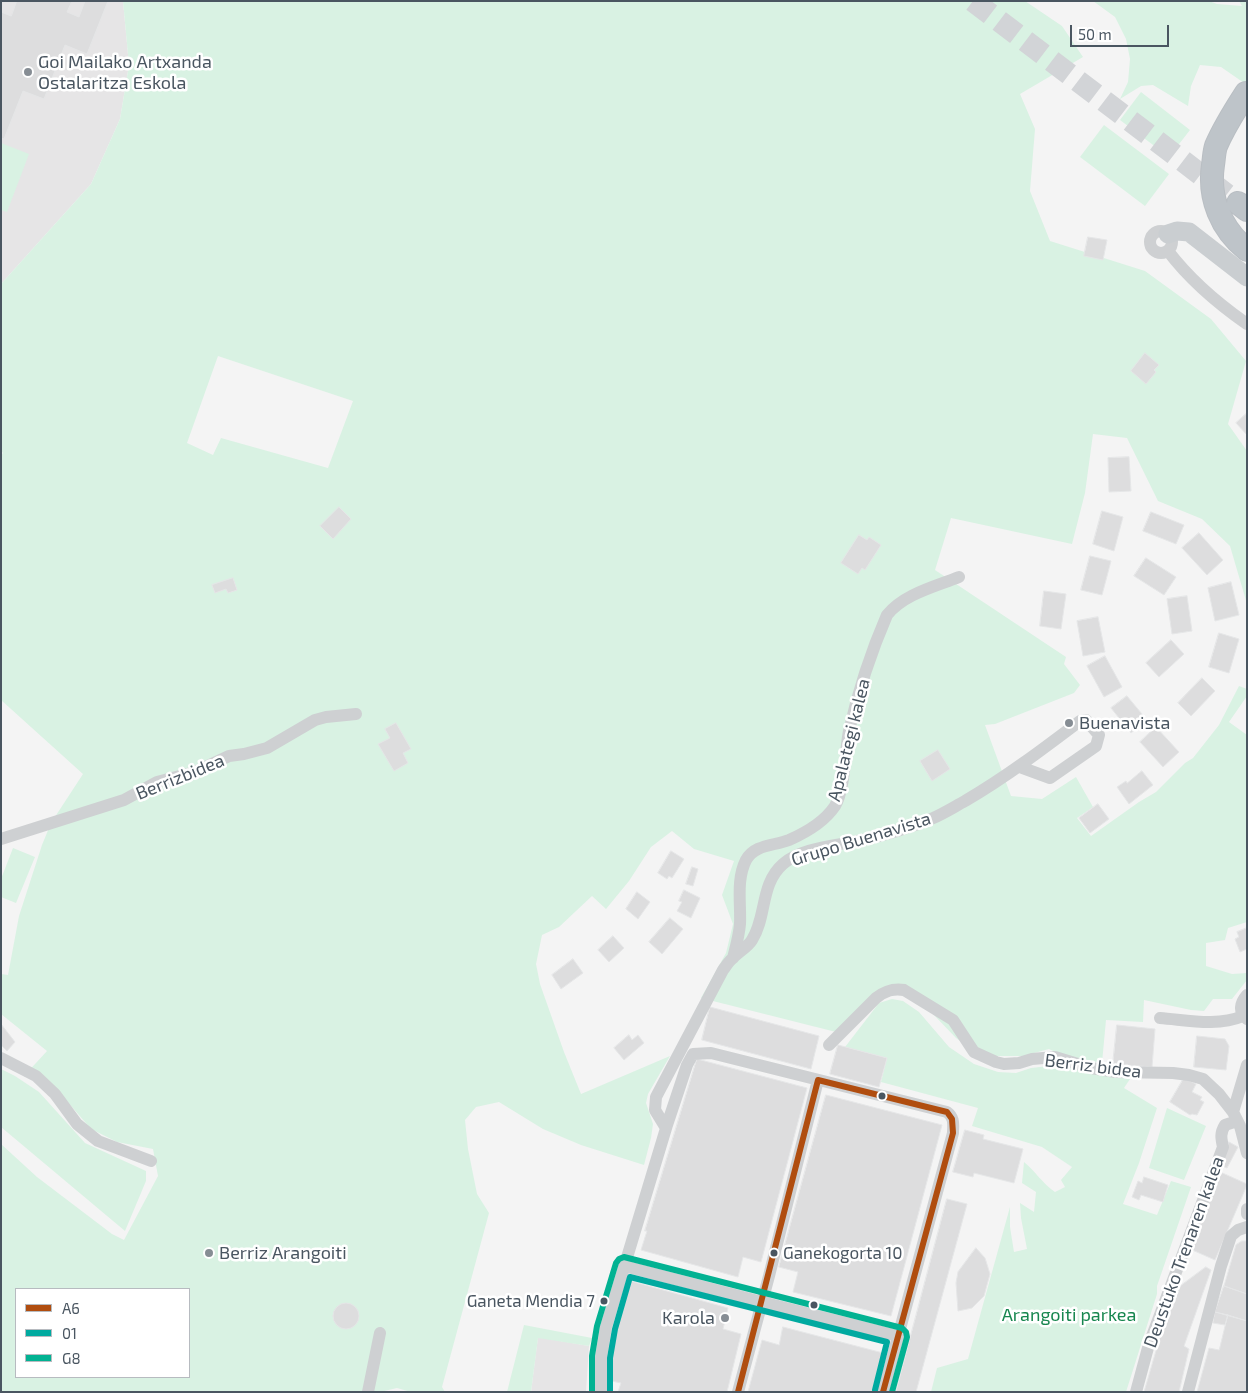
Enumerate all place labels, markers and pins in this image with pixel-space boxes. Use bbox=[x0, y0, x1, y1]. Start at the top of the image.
place label: Goi Mailako Artxanda Ostalaritza Eskola bbox=[38, 51, 212, 94]
marker: Goi Mailako Artxanda Ostalaritza Eskola bbox=[22, 66, 34, 78]
place label: Buenavista bbox=[1079, 712, 1170, 734]
marker: Buenavista bbox=[1063, 717, 1075, 729]
unlabelled marker bbox=[877, 1091, 887, 1101]
place label: Berriz Arangoiti bbox=[219, 1242, 347, 1264]
place label: Ganekogorta 10 bbox=[783, 1243, 903, 1263]
marker: Berriz Arangoiti bbox=[203, 1247, 215, 1259]
marker: Ganekogorta 10 bbox=[769, 1248, 779, 1258]
place label: Ganeta Mendia 7 bbox=[467, 1291, 595, 1311]
marker: Ganeta Mendia 7 bbox=[599, 1296, 609, 1306]
unlabelled marker bbox=[809, 1300, 819, 1310]
place label: Karola bbox=[662, 1307, 715, 1329]
marker: Karola bbox=[719, 1312, 731, 1324]

